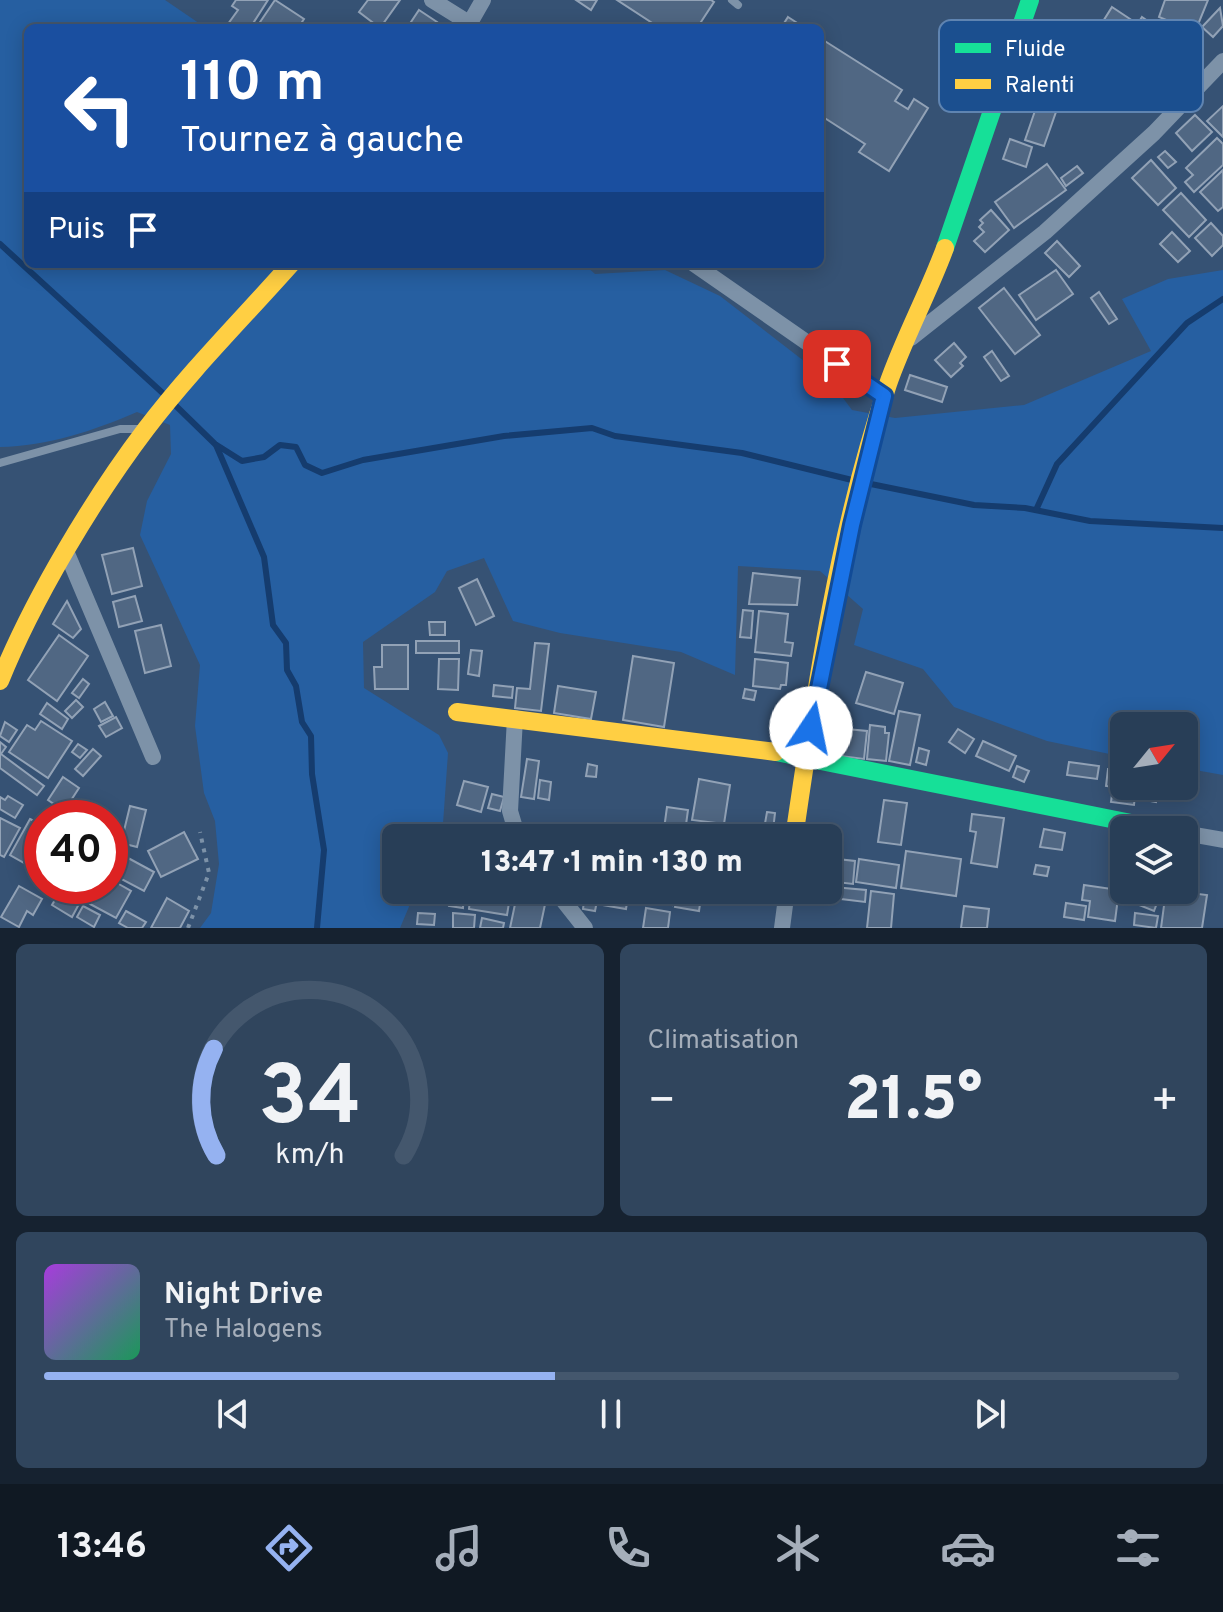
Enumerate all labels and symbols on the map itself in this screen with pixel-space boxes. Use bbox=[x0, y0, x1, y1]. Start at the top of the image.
legend bbox=[939, 20, 1203, 112]
text: Fluide bbox=[1005, 37, 1065, 64]
text: Ralenti bbox=[1005, 73, 1074, 100]
pin bbox=[803, 330, 871, 398]
position arrow bbox=[769, 686, 853, 770]
north arrow bbox=[1110, 712, 1198, 800]
speed limit sign: 40 bbox=[24, 800, 128, 904]

